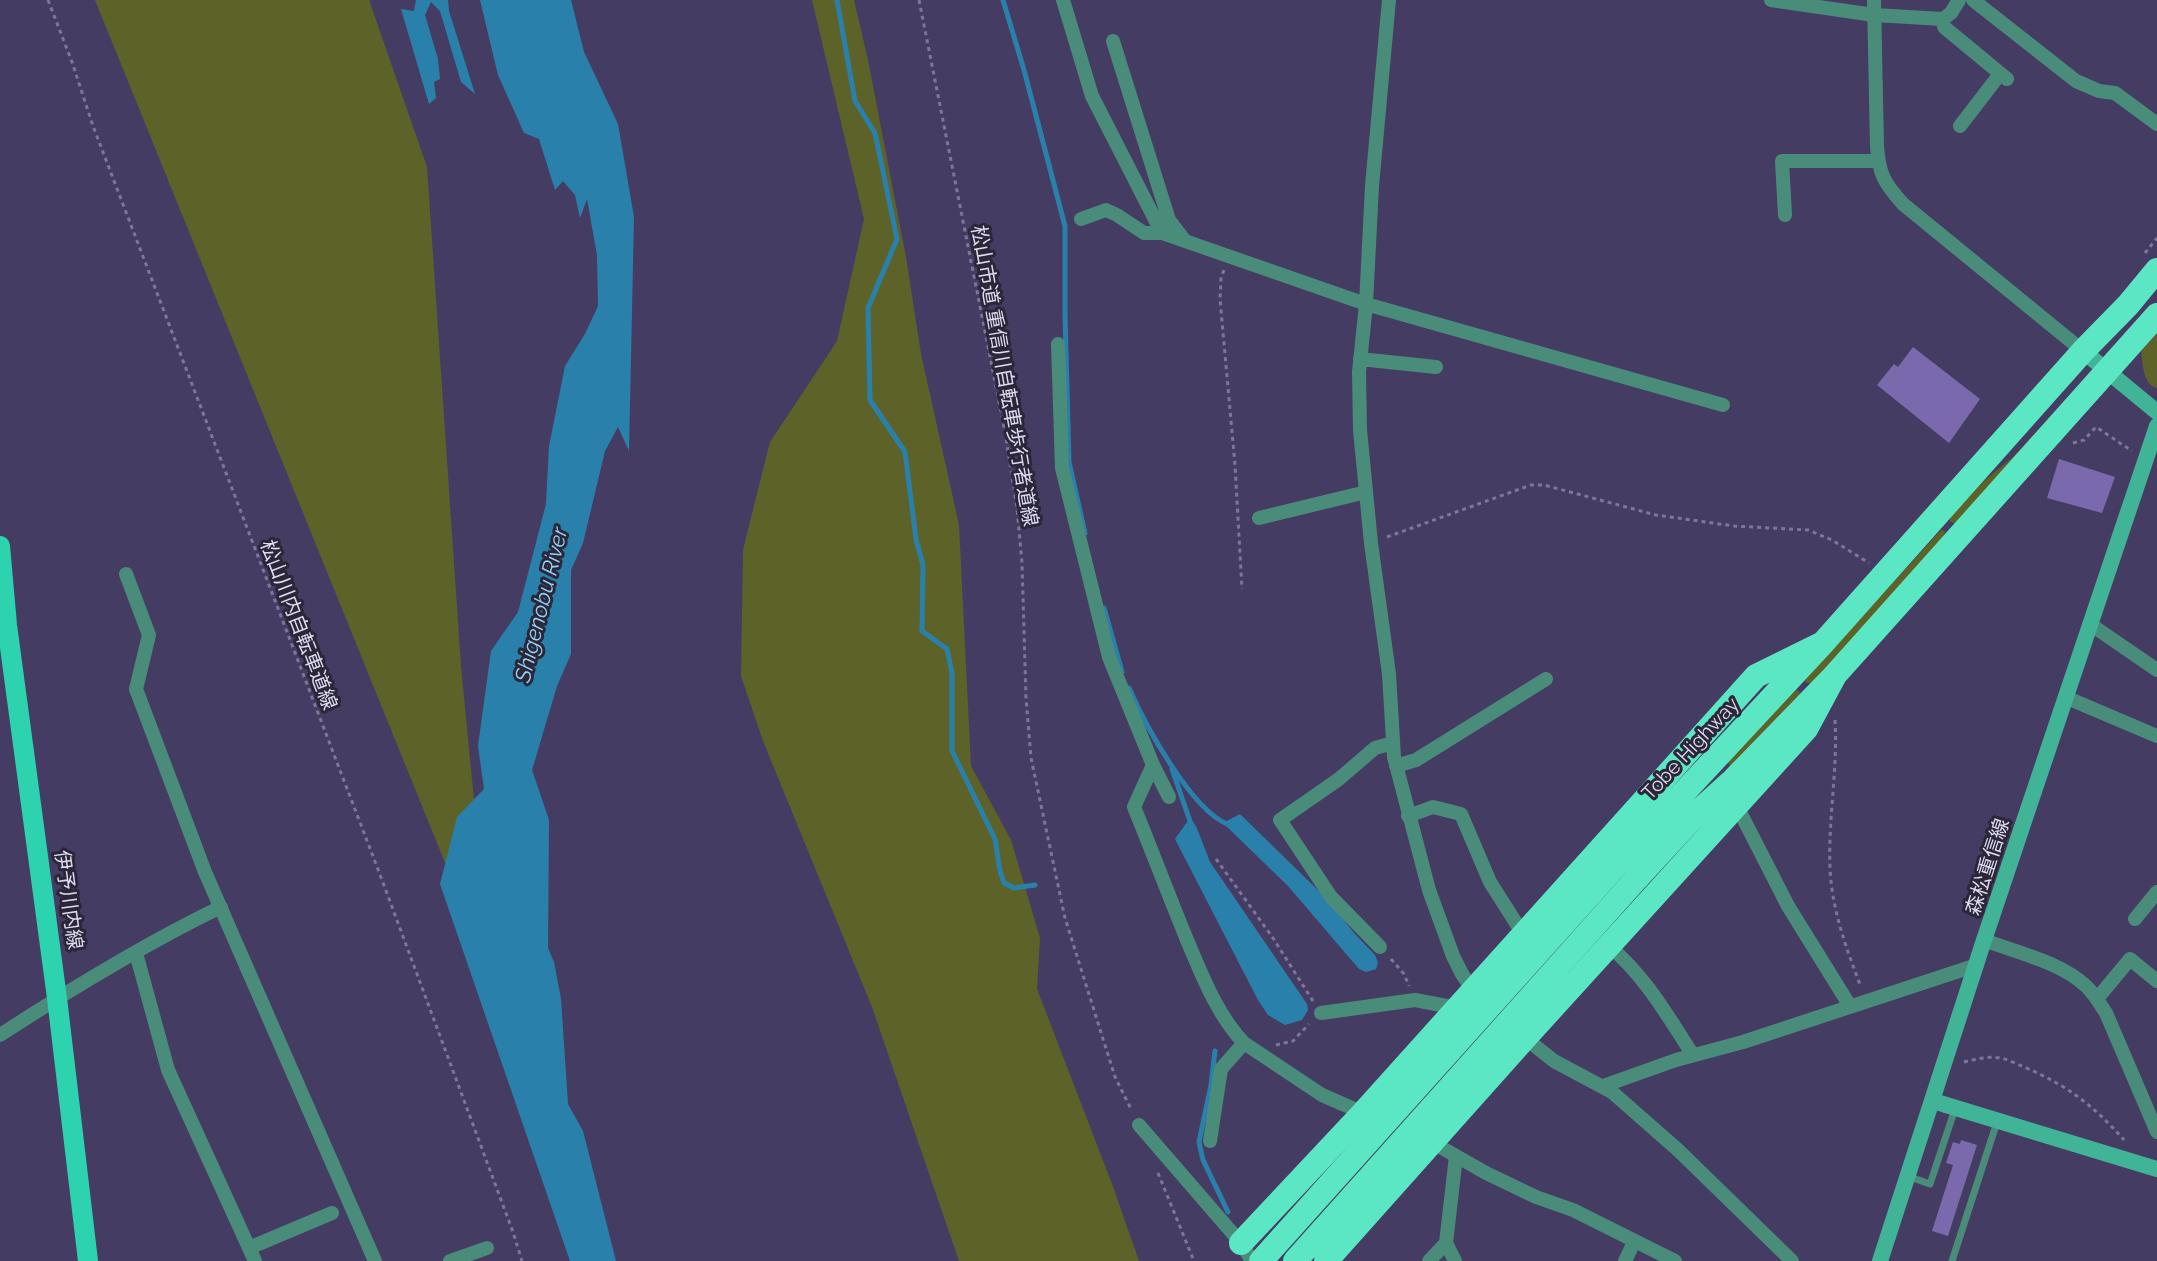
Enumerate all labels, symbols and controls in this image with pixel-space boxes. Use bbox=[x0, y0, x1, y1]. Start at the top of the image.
street label: 松山市道 重信川自転車歩行者道線 bbox=[966, 224, 1042, 528]
water label: Shigenobu River bbox=[510, 525, 574, 685]
street label: 松山川内自転車道線 bbox=[255, 537, 341, 713]
street label: Tobe Highway bbox=[1637, 693, 1745, 805]
street label: 森松重信線 bbox=[1961, 816, 2015, 918]
street label: 伊予川内線 bbox=[49, 849, 87, 951]

